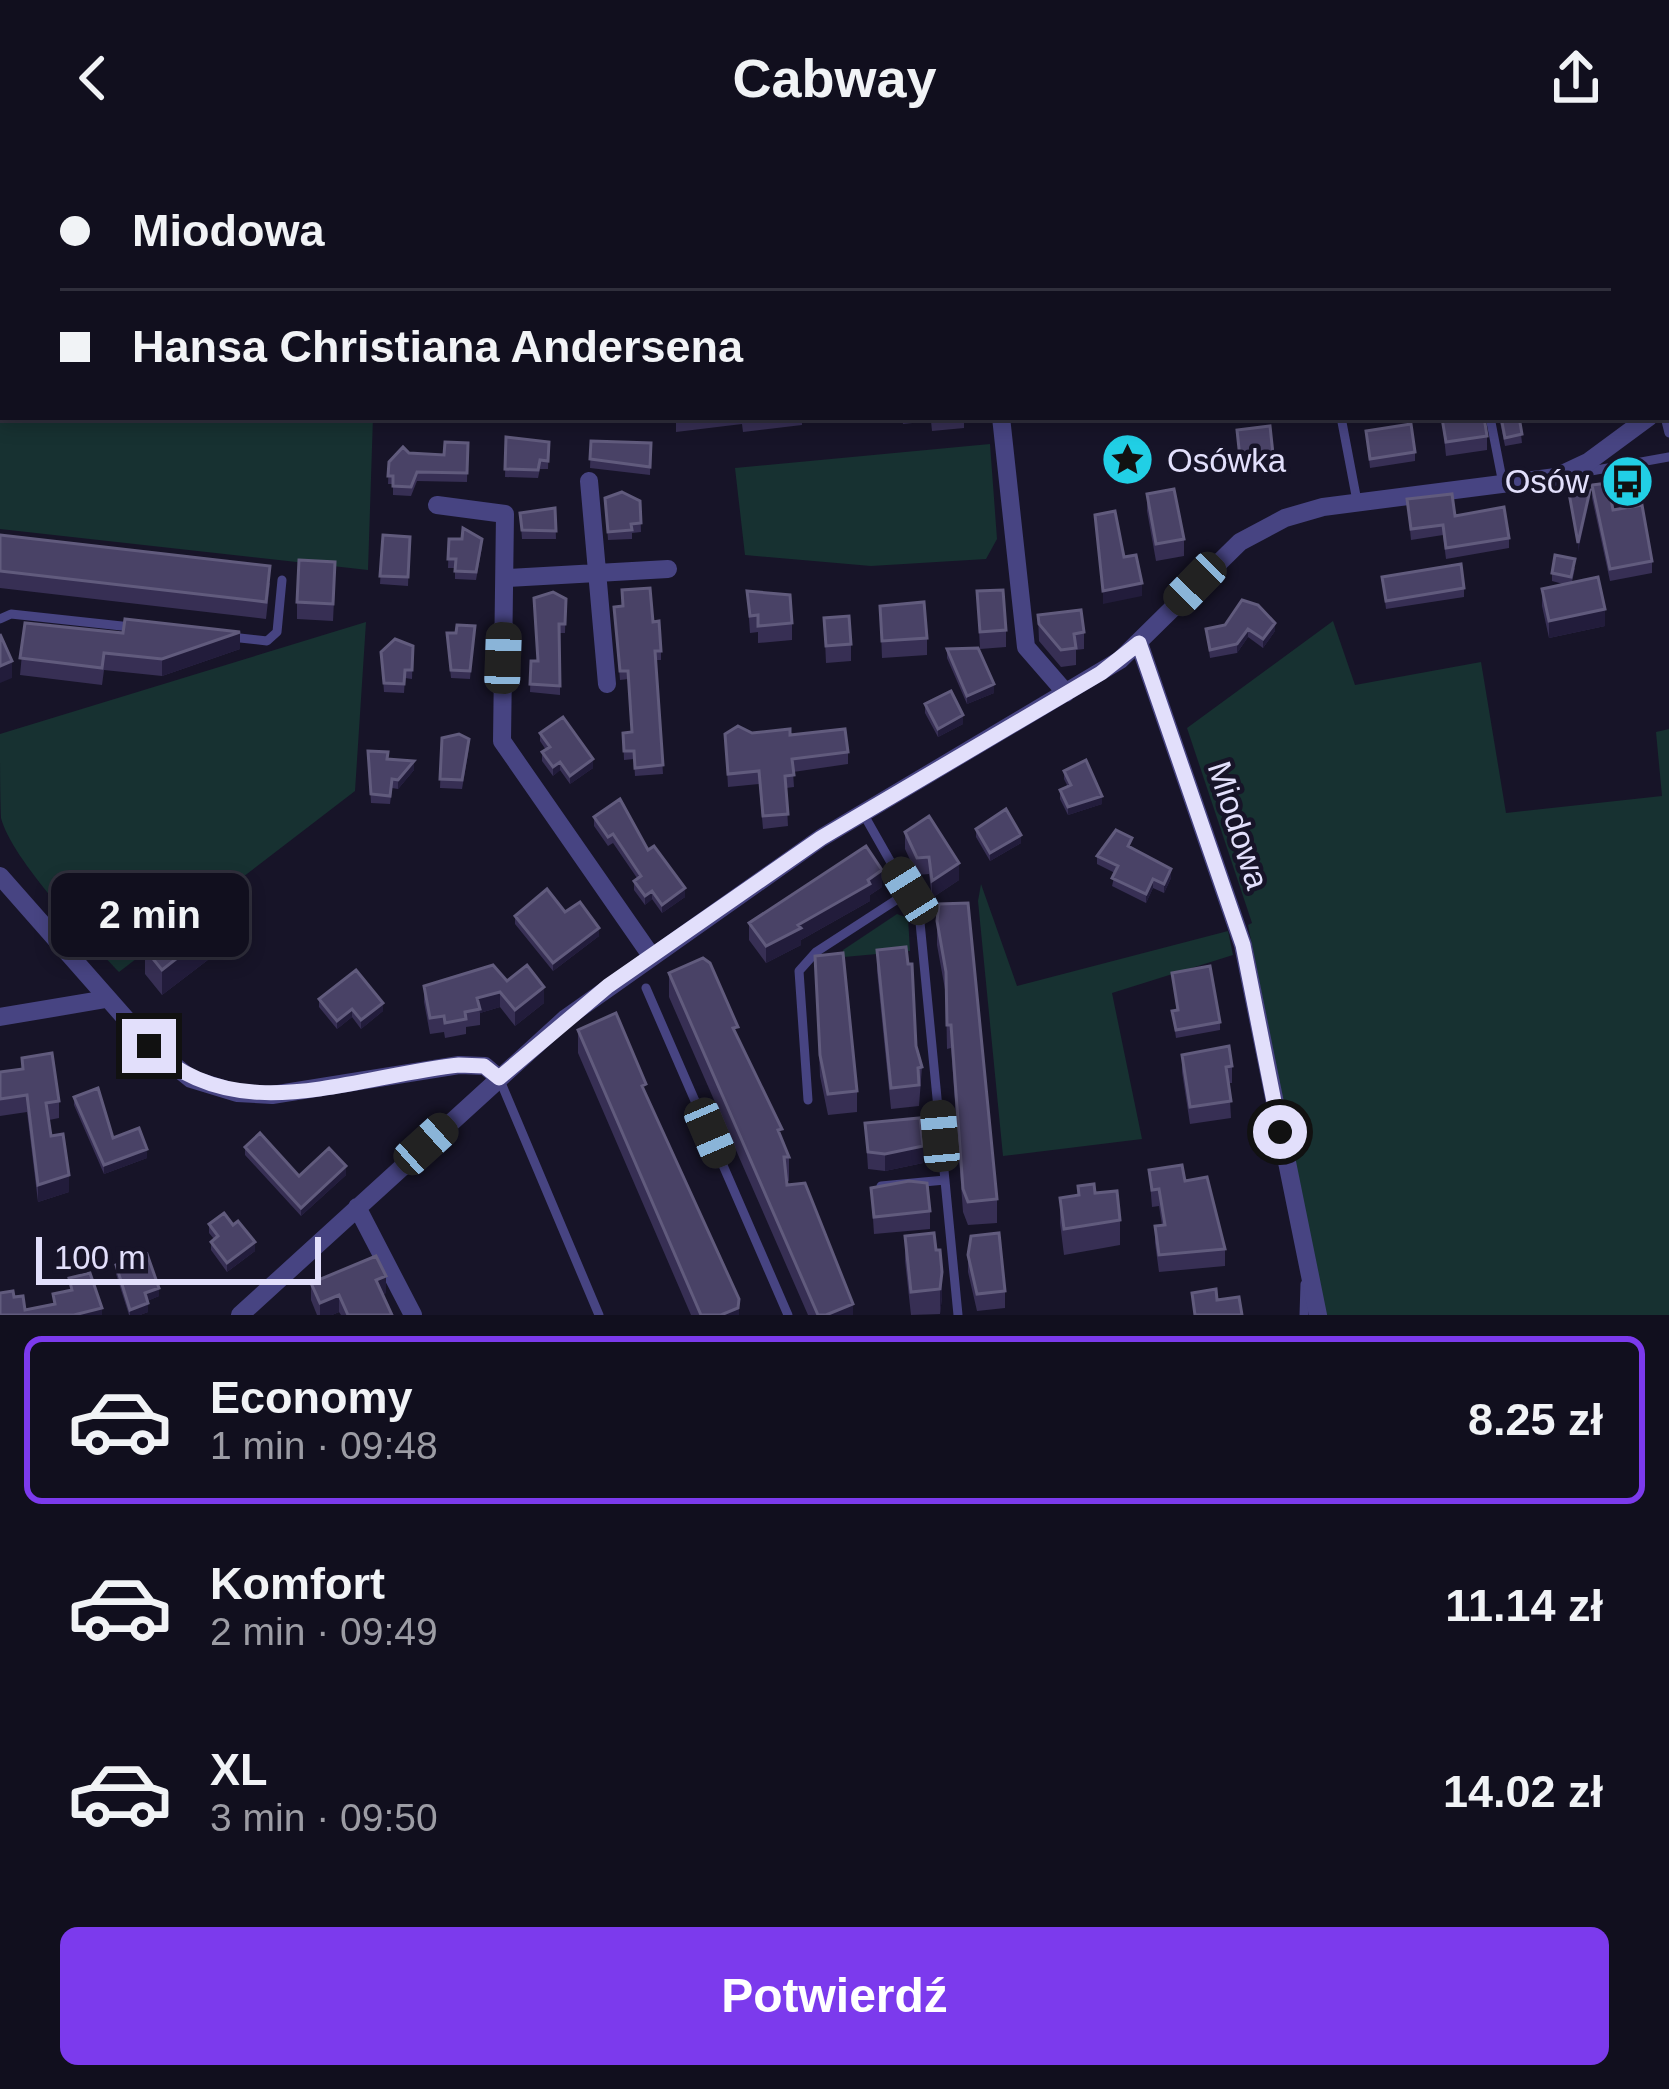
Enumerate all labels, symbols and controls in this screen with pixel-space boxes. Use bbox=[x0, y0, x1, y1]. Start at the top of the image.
icon: back bbox=[60, 45, 126, 111]
icon: share bbox=[1543, 45, 1609, 111]
text: Cabway bbox=[732, 48, 937, 108]
text: Miodowa bbox=[132, 205, 324, 256]
text: Hansa Christiana Andersena bbox=[132, 321, 743, 372]
place icon: Osówka bbox=[1100, 432, 1156, 488]
place label: Osówka bbox=[1167, 442, 1287, 479]
bus stop icon: Osów bbox=[1600, 453, 1656, 509]
place label: Osów bbox=[1505, 463, 1589, 500]
car bbox=[1157, 546, 1233, 622]
car bbox=[484, 621, 522, 695]
street label: Miodowa bbox=[1201, 757, 1277, 894]
car bbox=[876, 851, 944, 931]
callout: 2 min bbox=[50, 872, 248, 956]
text: 2 min bbox=[99, 893, 201, 936]
route end bbox=[122, 1019, 176, 1073]
car bbox=[679, 1093, 741, 1173]
car bbox=[919, 1099, 961, 1173]
route start bbox=[1253, 1105, 1307, 1159]
car bbox=[387, 1107, 465, 1181]
scale bar bbox=[36, 1231, 321, 1284]
text: 100 m bbox=[54, 1239, 146, 1276]
icon: car bbox=[66, 1366, 174, 1474]
text: Economy bbox=[210, 1372, 413, 1423]
text: 8.25 zł bbox=[1468, 1394, 1603, 1445]
text: 1 min · 09:48 bbox=[210, 1424, 438, 1467]
icon: car bbox=[66, 1552, 174, 1660]
text: Komfort bbox=[210, 1558, 385, 1609]
text: 11.14 zł bbox=[1445, 1580, 1603, 1631]
text: 2 min · 09:49 bbox=[210, 1610, 438, 1653]
icon: car bbox=[66, 1738, 174, 1846]
text: XL bbox=[210, 1744, 268, 1795]
text: 14.02 zł bbox=[1443, 1766, 1603, 1817]
text: 3 min · 09:50 bbox=[210, 1796, 438, 1839]
button: Potwierdź bbox=[60, 1927, 1609, 2065]

